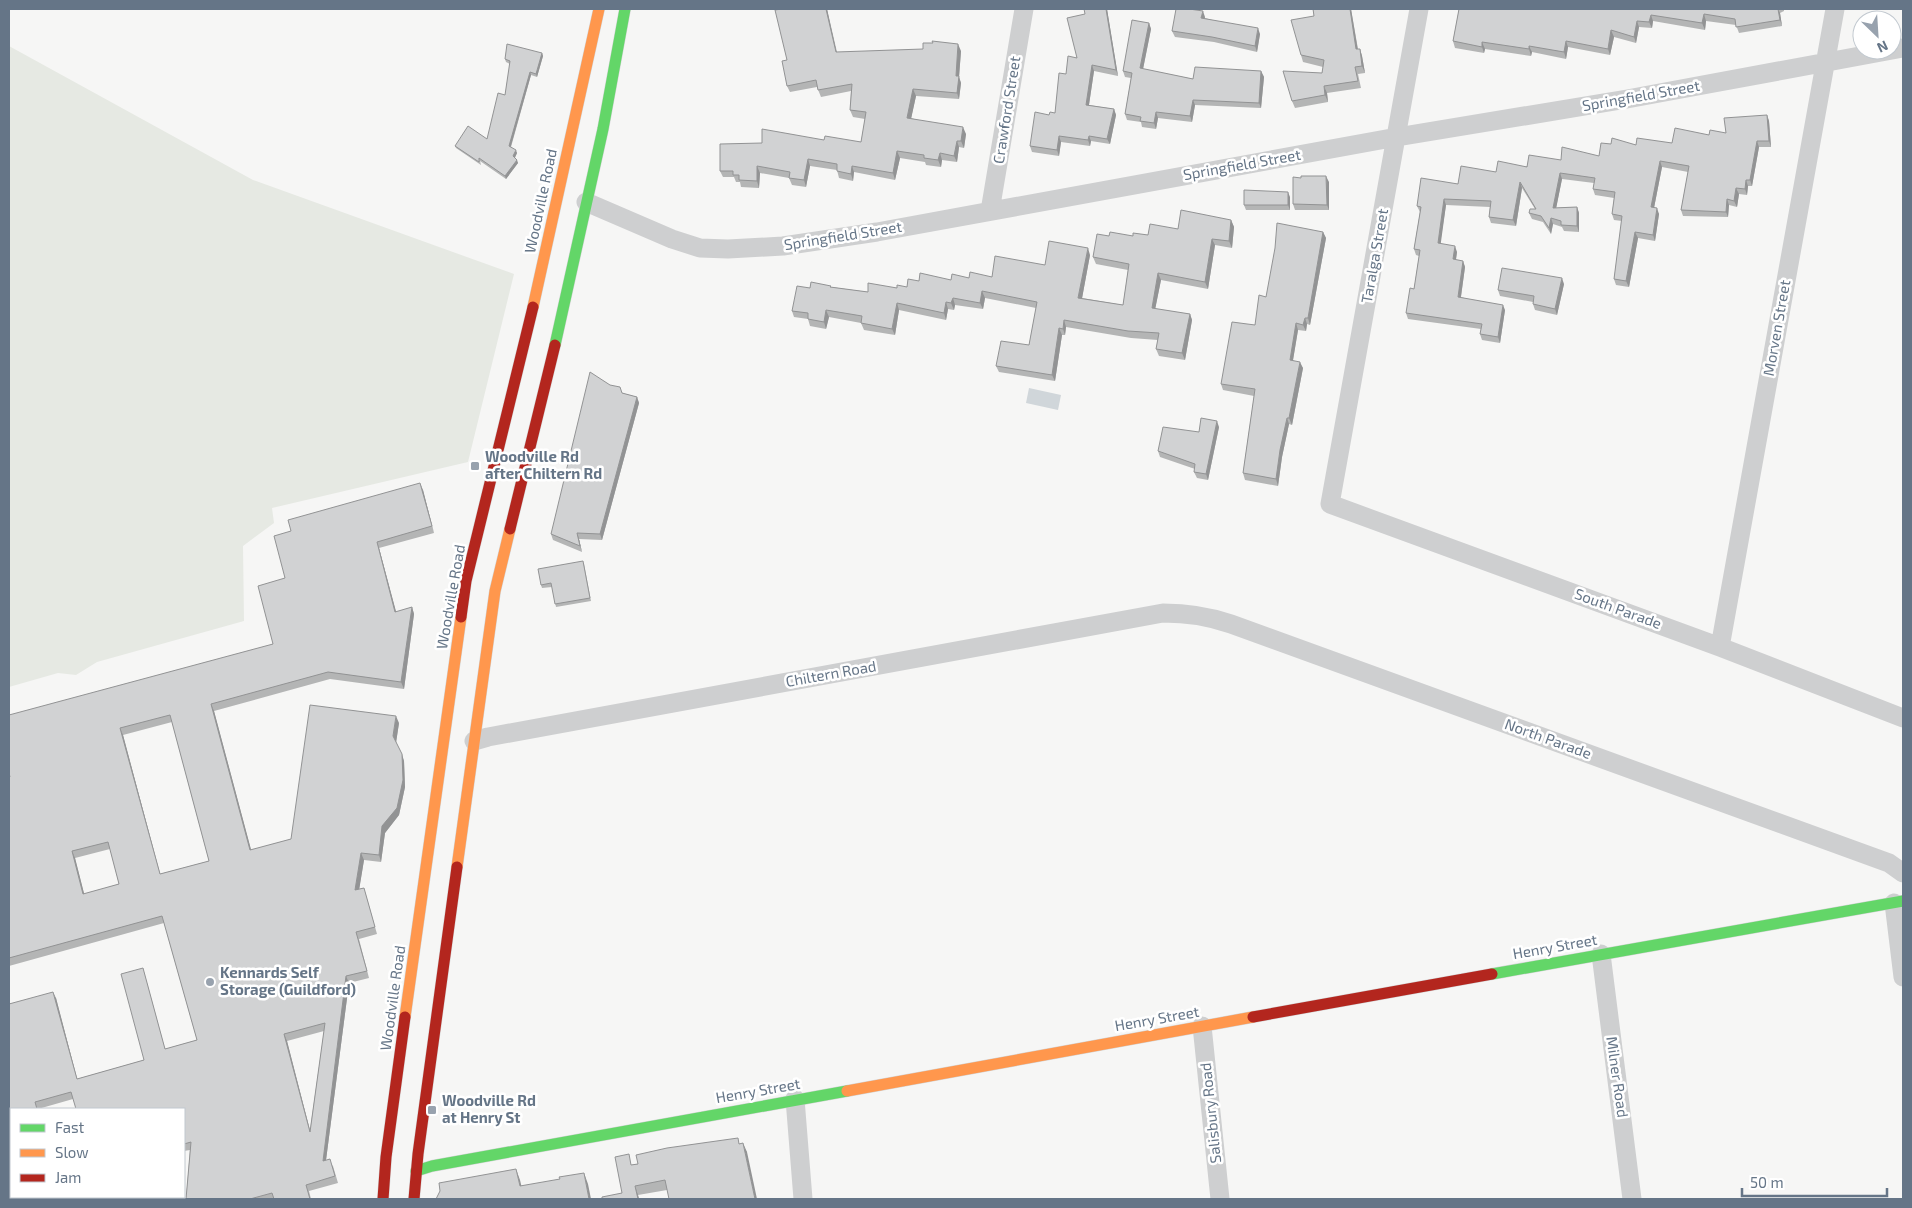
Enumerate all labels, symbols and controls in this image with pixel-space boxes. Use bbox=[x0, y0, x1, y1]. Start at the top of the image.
north arrow bbox=[1852, 10, 1902, 60]
text: N bbox=[1875, 37, 1891, 57]
street label: Crawford Street bbox=[989, 54, 1023, 165]
street label: Springfield Street bbox=[1581, 76, 1701, 114]
street label: Springfield Street bbox=[1182, 145, 1302, 183]
street label: Woodville Road bbox=[520, 147, 560, 255]
street label: Taralga Street bbox=[1357, 207, 1391, 305]
street label: Springfield Street bbox=[783, 217, 903, 253]
street label: Morven Street bbox=[1759, 278, 1793, 377]
place label: Woodville Rd after Chiltern Rd bbox=[485, 447, 602, 482]
marker: Woodville Rd after Chiltern Rd bbox=[469, 460, 481, 472]
street label: Woodville Road bbox=[432, 543, 468, 651]
street label: South Parade bbox=[1572, 584, 1664, 632]
street label: Chiltern Road bbox=[784, 656, 878, 690]
street label: North Parade bbox=[1503, 714, 1594, 762]
street label: Henry Street bbox=[1511, 930, 1599, 962]
street label: Woodville Road bbox=[376, 944, 408, 1052]
place label: Kennards Self Storage (Guildford) bbox=[220, 963, 356, 998]
marker: Kennards Self Storage (Guildford) bbox=[204, 976, 216, 988]
street label: Henry Street bbox=[1113, 1002, 1201, 1034]
street label: Milner Road bbox=[1603, 1035, 1633, 1119]
street label: Salisbury Road bbox=[1196, 1062, 1224, 1164]
street label: Henry Street bbox=[714, 1074, 802, 1106]
place label: Woodville Rd at Henry St bbox=[442, 1091, 536, 1127]
marker: Woodville Rd at Henry St bbox=[426, 1104, 438, 1116]
legend bbox=[10, 1108, 185, 1198]
text: Fast bbox=[55, 1118, 85, 1136]
text: Slow bbox=[55, 1143, 89, 1161]
scale bar bbox=[1742, 1166, 1887, 1198]
text: Jam bbox=[55, 1168, 81, 1186]
text: 50 m bbox=[1750, 1173, 1784, 1191]

